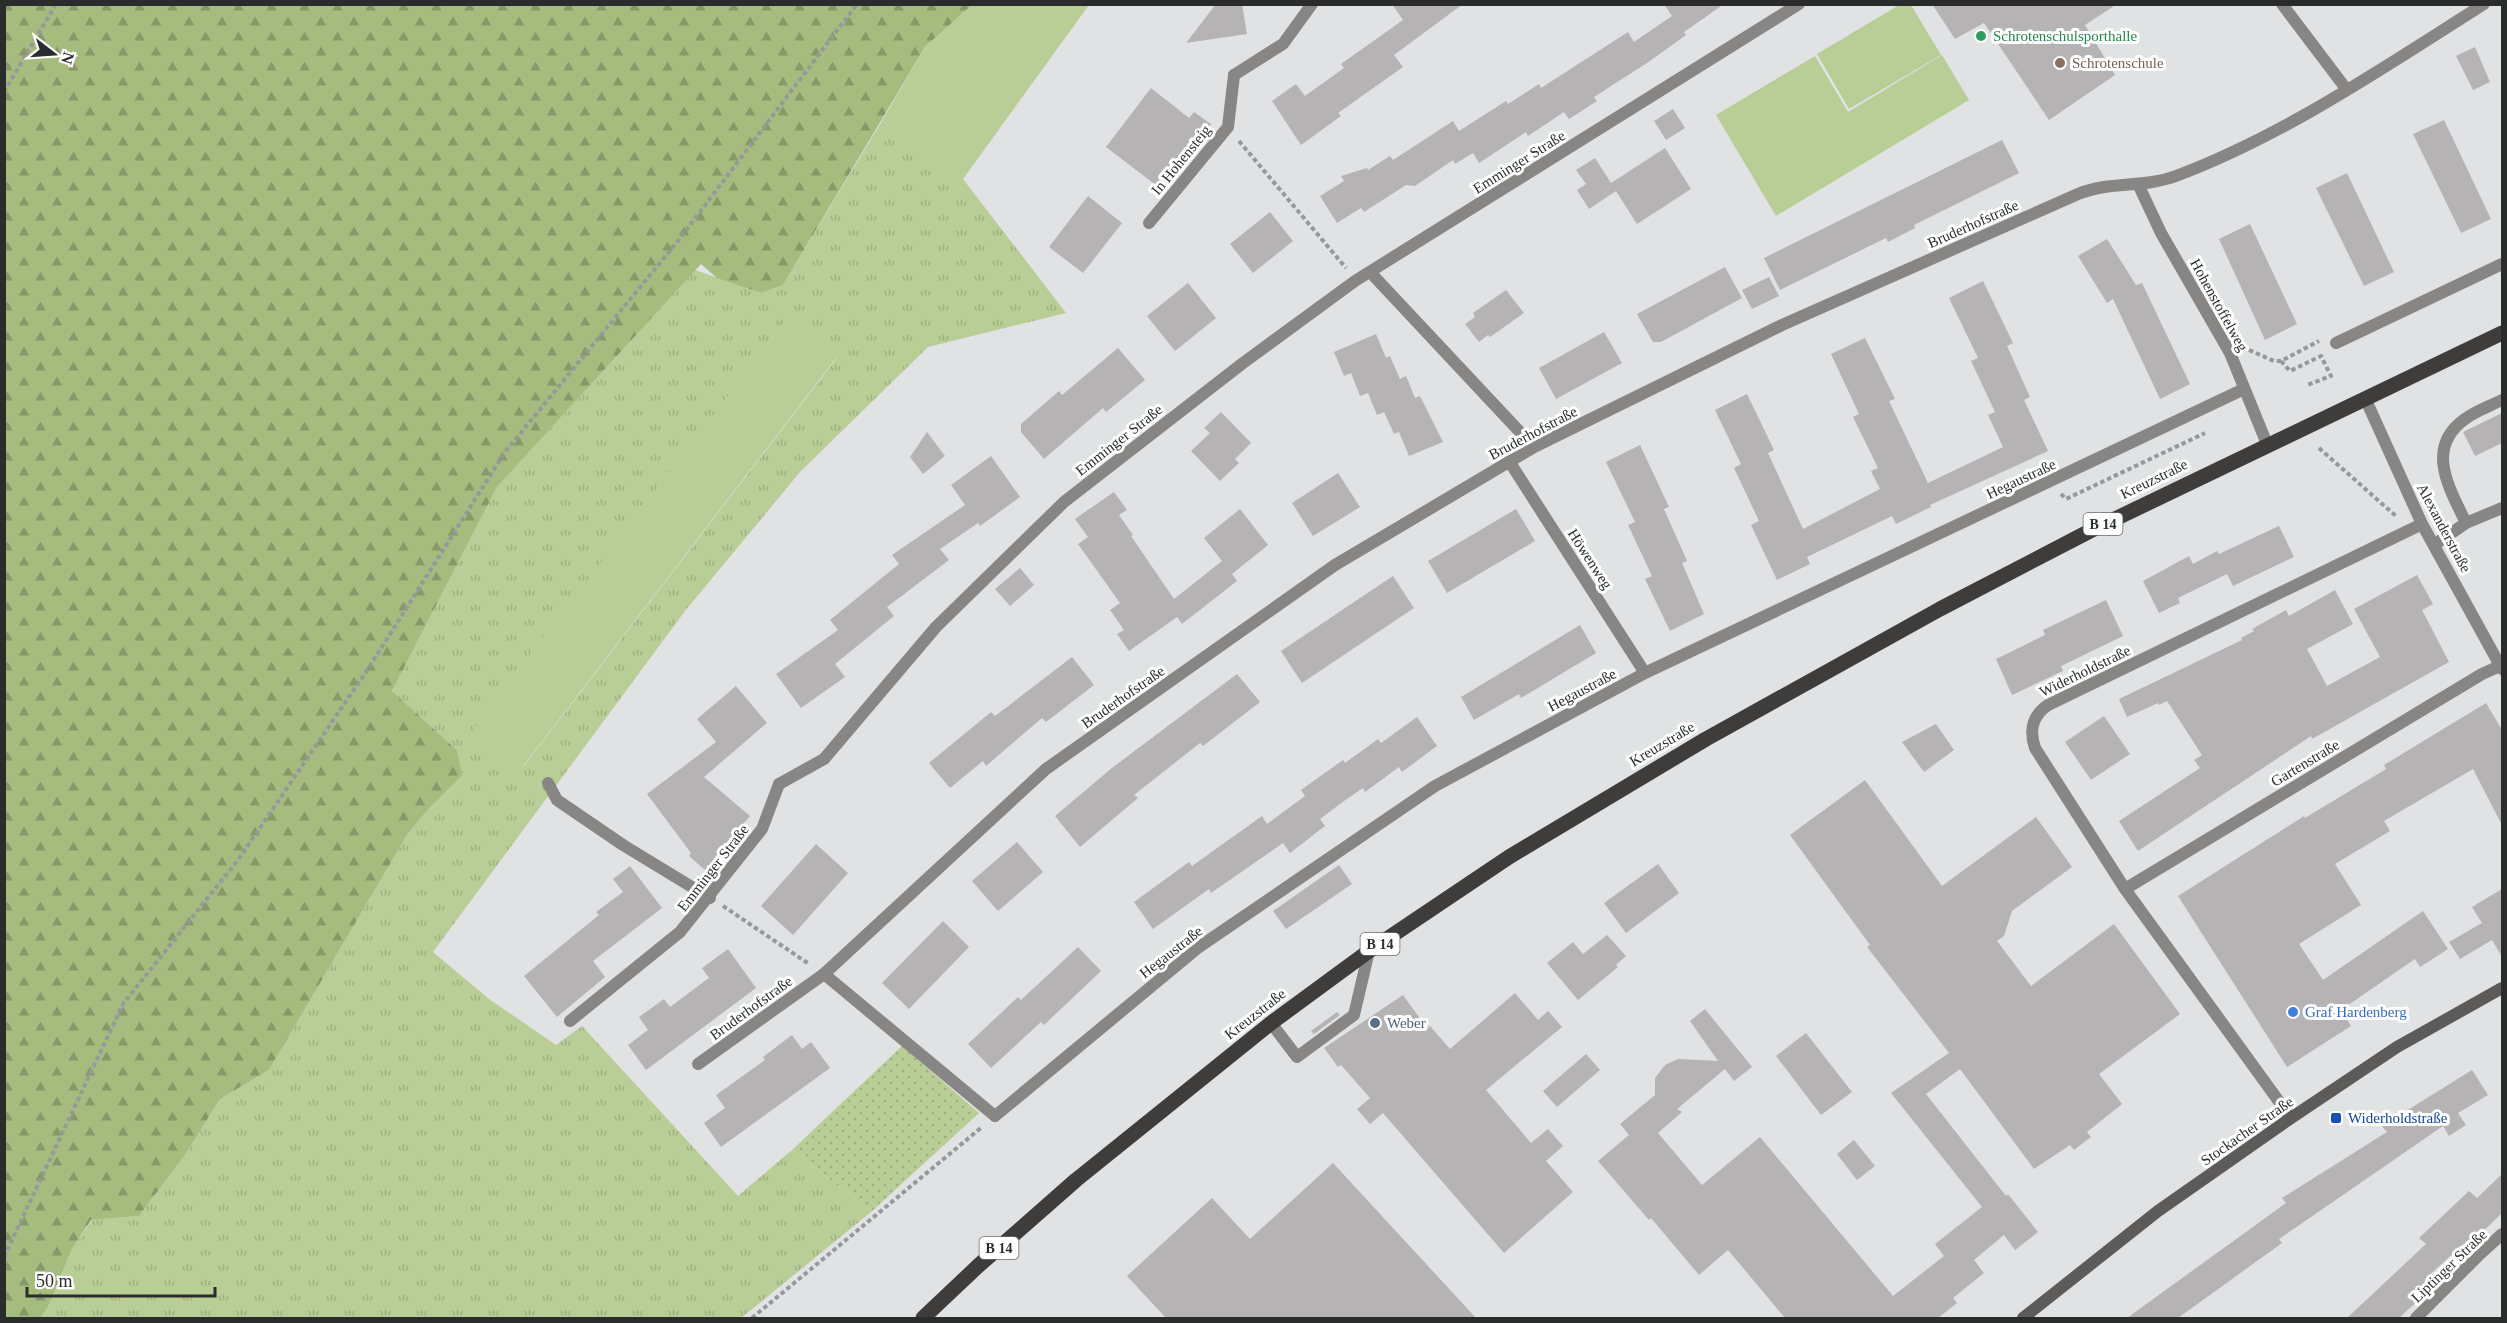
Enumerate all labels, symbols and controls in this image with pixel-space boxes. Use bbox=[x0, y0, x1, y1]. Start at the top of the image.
north arrow bbox=[24, 24, 84, 84]
place label: Schrotenschulsporthalle bbox=[1993, 28, 2137, 44]
marker: Schrotenschulsporthalle bbox=[1974, 29, 1988, 43]
text: N bbox=[58, 50, 78, 67]
place label: Schrotenschule bbox=[2072, 55, 2164, 71]
marker: Schrotenschule bbox=[2053, 56, 2067, 70]
street label: In Hohensteig bbox=[1148, 122, 1214, 198]
street label: Emminger Straße bbox=[1470, 127, 1568, 197]
street label: Bruderhofstraße bbox=[1925, 197, 2021, 251]
street label: Hohenstoffelweg bbox=[2187, 256, 2251, 354]
street label: Emminger Straße bbox=[1073, 401, 1166, 479]
street label: Bruderhofstraße bbox=[1486, 403, 1580, 463]
street label: Hegaustraße bbox=[1984, 456, 2059, 502]
street label: Kreuzstraße bbox=[2118, 456, 2190, 502]
street label: Alexanderstraße bbox=[2414, 481, 2474, 575]
road number: B 14 bbox=[2084, 513, 2122, 535]
street label: Höwenweg bbox=[1565, 526, 1616, 592]
street label: Widerholdstraße bbox=[2037, 642, 2133, 700]
street label: Bruderhofstraße bbox=[1078, 662, 1168, 732]
street label: Hegaustraße bbox=[1545, 665, 1619, 715]
street label: Kreuzstraße bbox=[1627, 718, 1697, 770]
street label: Gartenstraße bbox=[2268, 736, 2342, 790]
street label: Emminger Straße bbox=[674, 821, 752, 914]
street label: Hegaustraße bbox=[1137, 922, 1206, 981]
road number: B 14 bbox=[1360, 933, 1400, 955]
street label: Bruderhofstraße bbox=[707, 973, 795, 1043]
street label: Kreuzstraße bbox=[1222, 985, 1289, 1043]
place label: Graf Hardenberg bbox=[2305, 1004, 2407, 1020]
marker: Graf Hardenberg bbox=[2286, 1005, 2300, 1019]
place label: Weber bbox=[1387, 1015, 1426, 1031]
marker: Weber bbox=[1368, 1016, 1382, 1030]
street label: Stockacher Straße bbox=[2198, 1093, 2296, 1169]
place label: Widerholdstraße bbox=[2348, 1110, 2448, 1126]
marker: Widerholdstraße bbox=[2329, 1111, 2343, 1125]
street label: Liptinger Straße bbox=[2408, 1226, 2490, 1306]
road number: B 14 bbox=[980, 1237, 1018, 1259]
scale bar bbox=[27, 1260, 214, 1298]
text: 50 m bbox=[36, 1271, 73, 1291]

